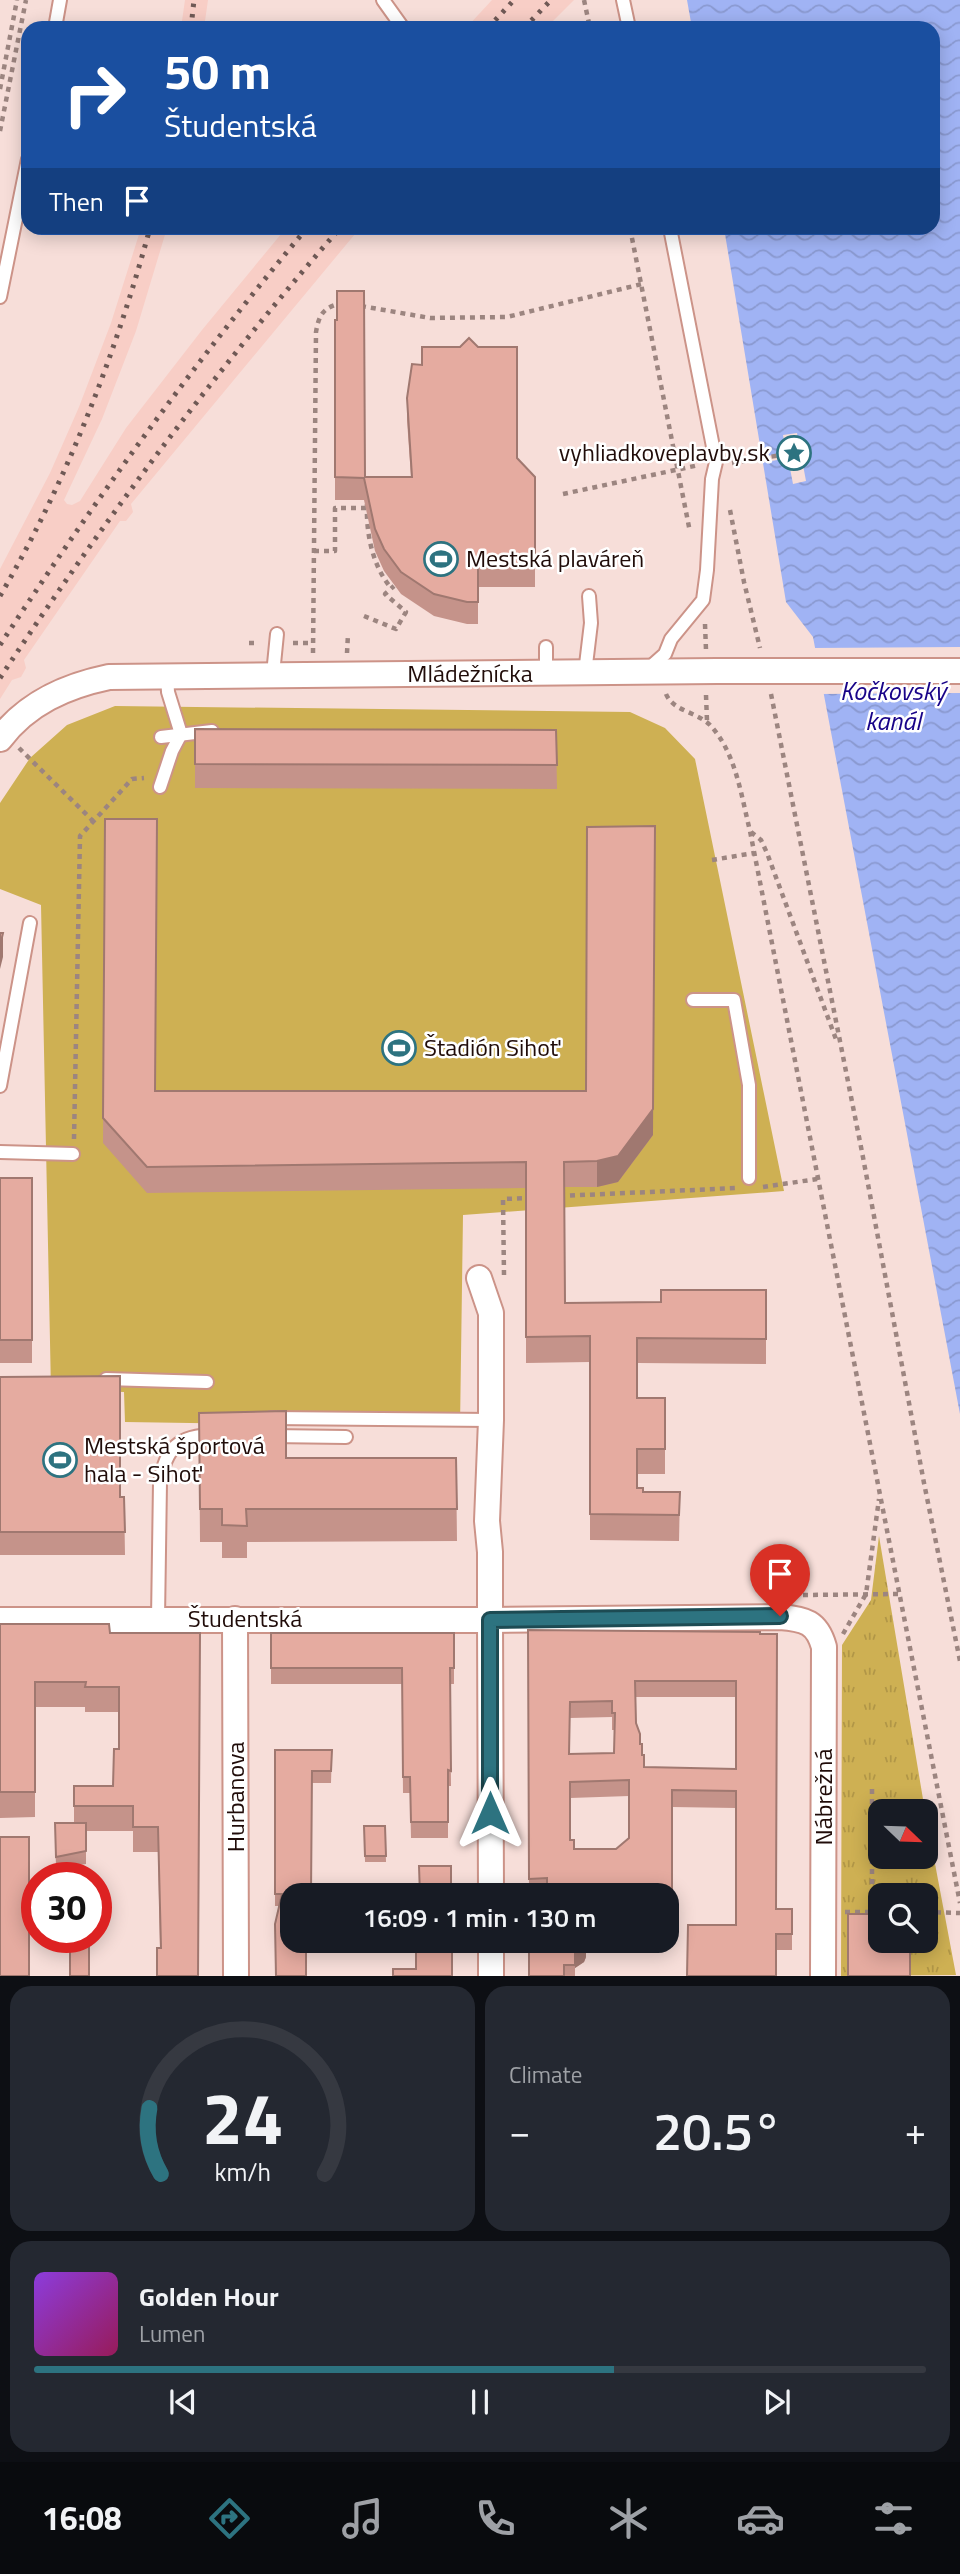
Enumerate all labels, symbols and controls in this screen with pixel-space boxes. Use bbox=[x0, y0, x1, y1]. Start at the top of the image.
text: 50 m bbox=[164, 33, 271, 108]
icon: right bbox=[49, 49, 140, 140]
text: Študentská bbox=[164, 101, 317, 149]
text: Then bbox=[49, 182, 104, 221]
icon: arrive bbox=[118, 182, 156, 220]
place label: vyhliadkoveplavby.sk bbox=[559, 434, 771, 470]
place icon: vyhliadkoveplavby.sk bbox=[775, 434, 813, 472]
sports icon: Mestská plaváreň bbox=[422, 540, 460, 578]
place label: Mestská plaváreň bbox=[466, 540, 644, 576]
street label: Mládežnícka bbox=[407, 655, 533, 691]
water label: Kočkovský kanál bbox=[840, 671, 949, 740]
sports icon: Štadión Sihoť bbox=[380, 1029, 418, 1067]
place label: Štadión Sihoť bbox=[424, 1029, 561, 1065]
place label: Mestská športová hala - Sihoť bbox=[84, 1427, 265, 1491]
sports icon: Mestská športová hala - Sihoť bbox=[41, 1441, 79, 1479]
pin bbox=[750, 1544, 810, 1616]
icon: arrive bbox=[761, 1555, 799, 1593]
street label: Študentská bbox=[188, 1600, 302, 1636]
street label: Hurbanova bbox=[217, 1742, 253, 1852]
street label: Nábrežná bbox=[805, 1749, 841, 1845]
position arrow bbox=[453, 1776, 527, 1850]
north arrow bbox=[868, 1799, 938, 1869]
map controls bbox=[868, 1799, 938, 1953]
speed limit sign: 30 bbox=[21, 1862, 112, 1953]
button: search bbox=[868, 1883, 938, 1953]
text: 16:09 · 1 min · 130 m bbox=[363, 1898, 596, 1937]
text: Climate bbox=[509, 2057, 582, 2092]
text: 24 bbox=[202, 2063, 283, 2173]
text: 20.5° bbox=[653, 2091, 782, 2170]
text: − bbox=[509, 2102, 530, 2160]
text: + bbox=[905, 2102, 926, 2160]
text: km/h bbox=[214, 2153, 271, 2191]
text: Golden Hour bbox=[139, 2277, 279, 2316]
text: Lumen bbox=[139, 2316, 205, 2351]
icon: previous bbox=[164, 2383, 202, 2421]
icon: pause bbox=[461, 2383, 499, 2421]
icon: next bbox=[758, 2383, 796, 2421]
text: 16:08 bbox=[42, 2494, 122, 2542]
icon: directions bbox=[205, 2494, 254, 2543]
icon: music bbox=[338, 2494, 387, 2543]
icon: phone bbox=[471, 2494, 520, 2543]
icon: climate bbox=[604, 2494, 653, 2543]
icon: car bbox=[736, 2494, 785, 2543]
icon: filters bbox=[869, 2494, 918, 2543]

